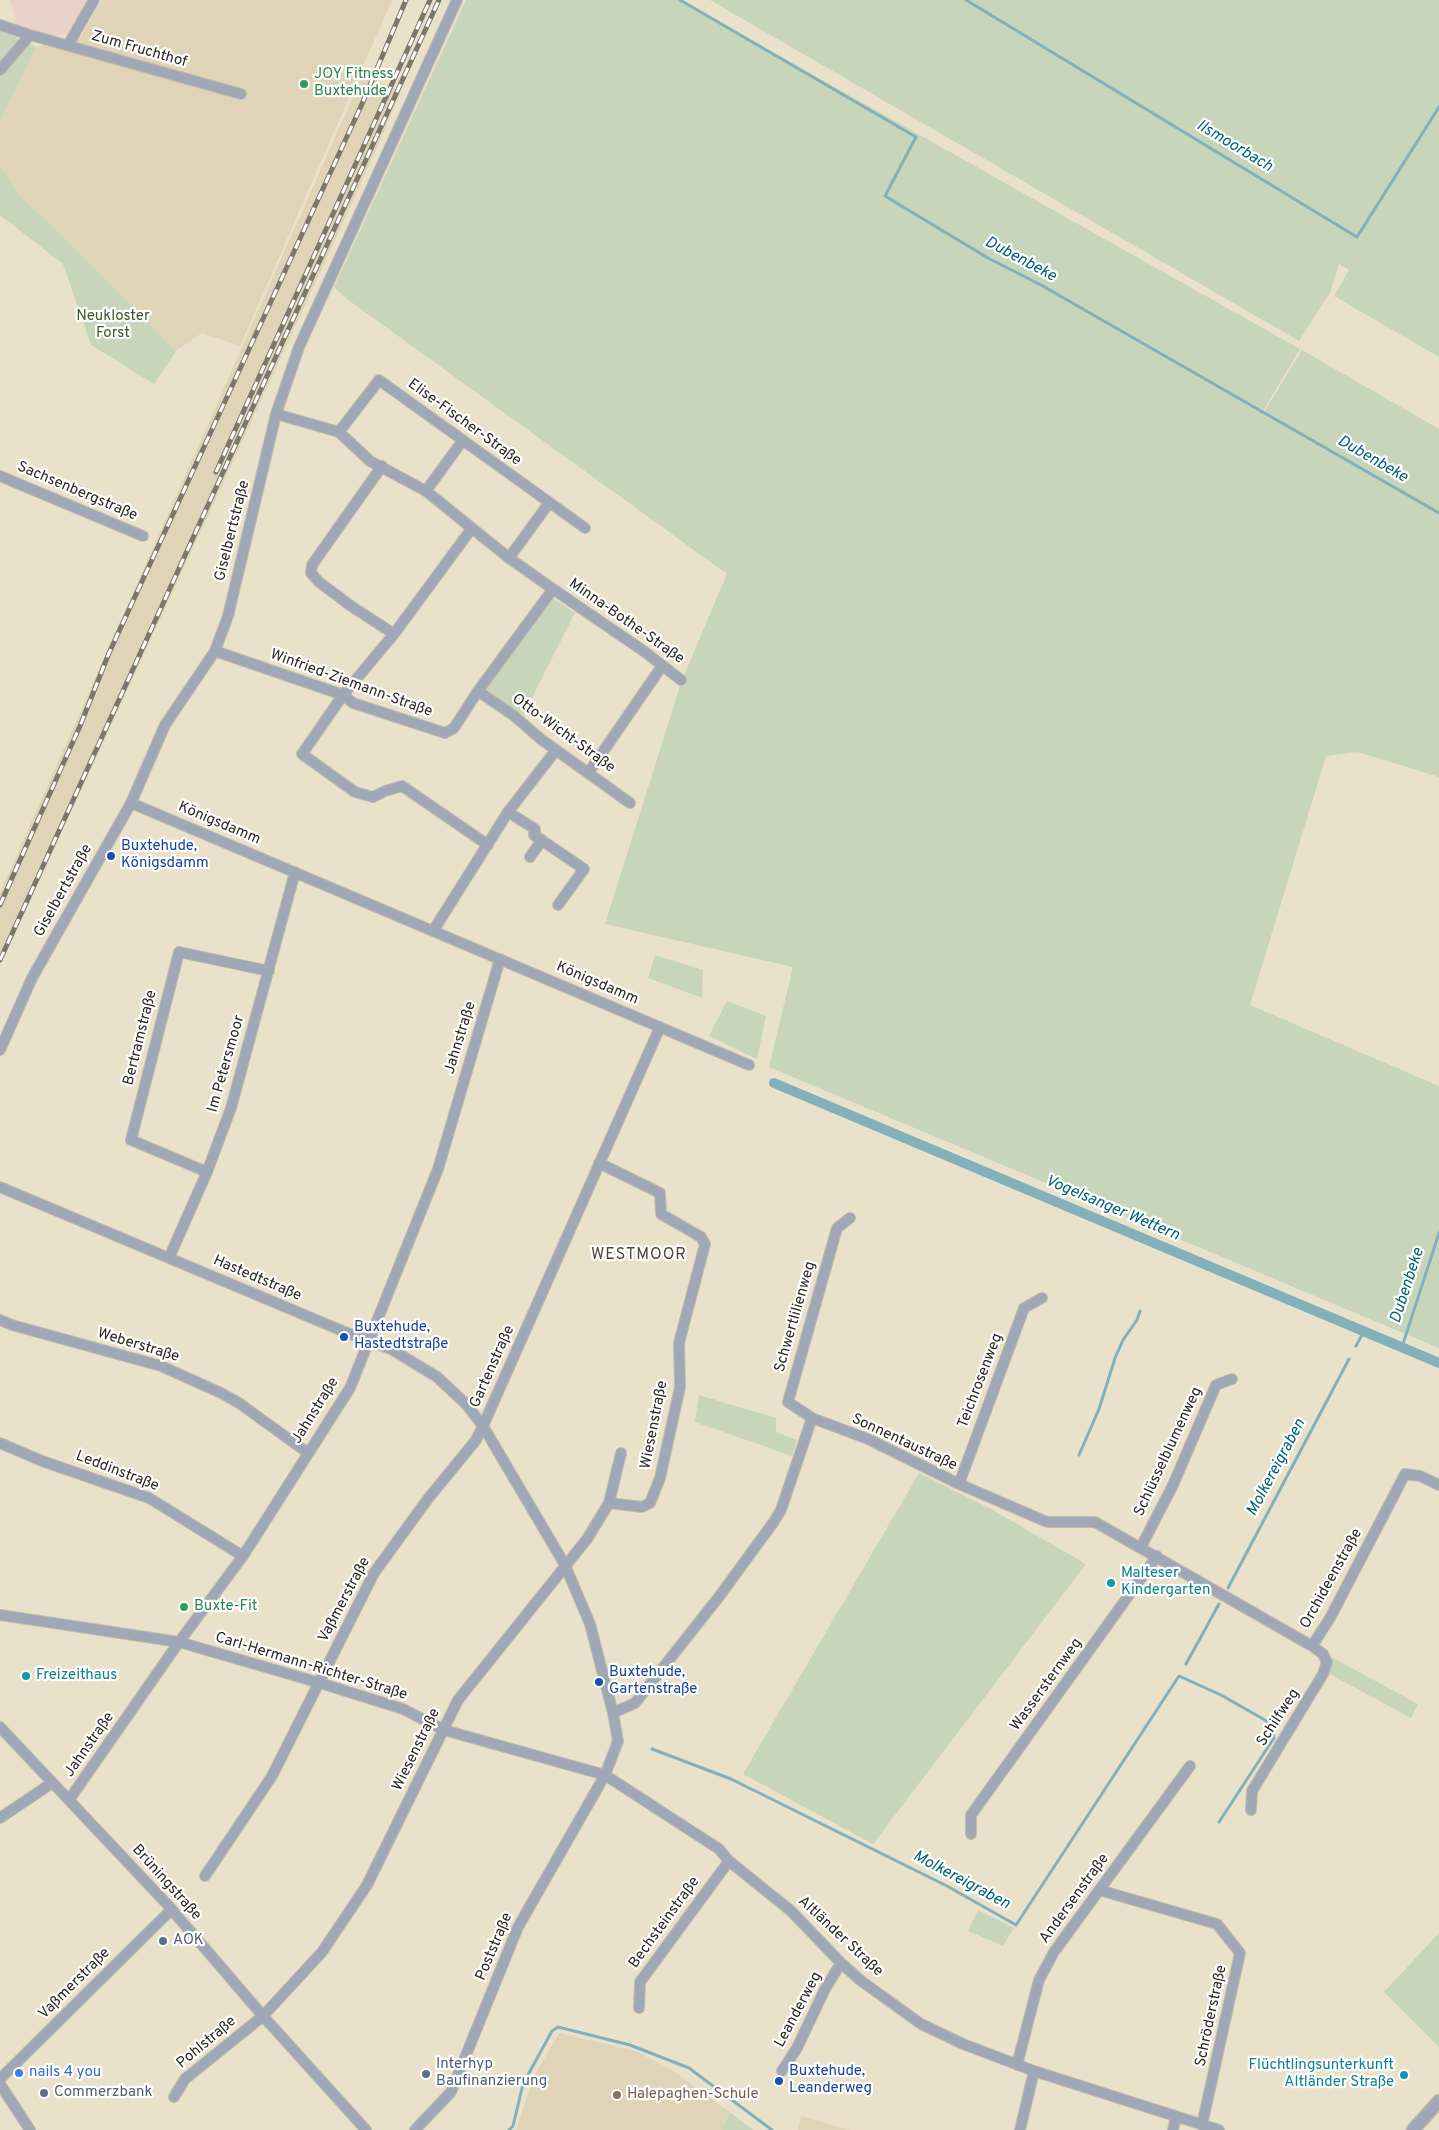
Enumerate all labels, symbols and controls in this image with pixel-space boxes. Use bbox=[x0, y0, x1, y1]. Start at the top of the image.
street label: Zum Fruchthof bbox=[89, 28, 189, 72]
place label: JOY Fitness Buxtehude bbox=[314, 66, 393, 101]
marker: JOY Fitness Buxtehude bbox=[298, 78, 310, 90]
water label: Ilsmoorbach bbox=[1193, 117, 1275, 177]
water label: Dubenbeke bbox=[981, 233, 1059, 287]
park label: Neukloster Forst bbox=[76, 308, 150, 343]
street label: Elise-Fischer-Straße bbox=[404, 376, 524, 470]
water label: Dubenbeke bbox=[1333, 432, 1411, 488]
street label: Sachsenbergstraße bbox=[14, 458, 140, 526]
street label: Giselbertstraße bbox=[212, 479, 254, 583]
street label: Minna-Bothe-Straße bbox=[565, 575, 687, 669]
street label: Winfried-Ziemann-Straße bbox=[267, 646, 435, 722]
street label: Otto-Wicht-Straße bbox=[508, 691, 618, 777]
street label: Königsdamm bbox=[175, 799, 263, 849]
place label: Buxtehude, Königsdamm bbox=[121, 838, 209, 873]
street label: Giselbertstraße bbox=[31, 841, 97, 941]
marker: Buxtehude, Königsdamm bbox=[105, 850, 117, 862]
street label: Königsdamm bbox=[553, 959, 641, 1009]
street label: Bertramstraße bbox=[120, 989, 162, 1087]
street label: Jahnstraße bbox=[441, 1000, 481, 1076]
street label: Im Petersmoor bbox=[205, 1013, 249, 1115]
water label: Vogelsanger Wettern bbox=[1042, 1172, 1182, 1246]
district label: WESTMOOR bbox=[590, 1246, 688, 1266]
water label: Dubenbeke bbox=[1387, 1246, 1429, 1326]
street label: Hastedtstraße bbox=[210, 1252, 304, 1306]
street label: Schwertlilienweg bbox=[772, 1260, 820, 1374]
place label: Buxtehude, Hastedtstraße bbox=[354, 1319, 448, 1354]
street label: Gartenstraße bbox=[467, 1323, 519, 1411]
street label: Weberstraße bbox=[95, 1325, 181, 1367]
marker: Buxtehude, Hastedtstraße bbox=[338, 1331, 350, 1343]
street label: Teichrosenweg bbox=[955, 1331, 1007, 1431]
street label: Jahnstraße bbox=[289, 1374, 343, 1448]
street label: Wiesenstraße bbox=[638, 1379, 672, 1471]
street label: Schlüsselblumenweg bbox=[1131, 1384, 1207, 1520]
street label: Sonnentaustraße bbox=[848, 1411, 960, 1475]
water label: Molkereigraben bbox=[1243, 1416, 1311, 1520]
street label: Leddinstraße bbox=[73, 1448, 161, 1496]
street label: Orchideenstraße bbox=[1297, 1526, 1367, 1632]
street label: Vaßmerstraße bbox=[315, 1554, 375, 1646]
place label: Malteser Kindergarten bbox=[1121, 1565, 1210, 1600]
marker: Malteser Kindergarten bbox=[1105, 1577, 1117, 1589]
place label: Buxte-Fit bbox=[194, 1598, 257, 1616]
marker: Buxte-Fit bbox=[178, 1601, 190, 1613]
street label: Carl-Hermann-Richter-Straße bbox=[213, 1629, 409, 1705]
street label: Wassersternweg bbox=[1007, 1635, 1087, 1735]
place label: Buxtehude, Gartenstraße bbox=[609, 1664, 697, 1699]
place label: Freizeithaus bbox=[36, 1667, 117, 1685]
marker: Freizeithaus bbox=[20, 1670, 32, 1682]
marker: Buxtehude, Gartenstraße bbox=[593, 1676, 605, 1688]
street label: Schilfweg bbox=[1254, 1686, 1304, 1750]
street label: Wiesenstraße bbox=[389, 1706, 445, 1794]
street label: Jahnstraße bbox=[61, 1709, 119, 1781]
street label: Brüningstraße bbox=[127, 1842, 205, 1924]
water label: Molkereigraben bbox=[909, 1847, 1013, 1915]
street label: Andersenstraße bbox=[1036, 1851, 1114, 1947]
street label: Bechsteinstraße bbox=[626, 1874, 704, 1972]
street label: Altländer Straße bbox=[794, 1893, 886, 1981]
street label: Poststraße bbox=[473, 1910, 517, 1984]
place label: AOK bbox=[173, 1932, 204, 1950]
marker: AOK bbox=[157, 1935, 169, 1947]
street label: Vaßmerstraße bbox=[36, 1945, 114, 2023]
street label: Schröderstraße bbox=[1192, 1964, 1232, 2068]
street label: Leanderweg bbox=[772, 1969, 826, 2051]
street label: Pohlstraße bbox=[174, 2013, 240, 2073]
place label: Interhyp Baufinanzierung bbox=[436, 2056, 547, 2091]
place label: Flüchtlingsunterkunft Altländer Straße bbox=[1249, 2057, 1394, 2092]
place label: Buxtehude, Leanderweg bbox=[789, 2063, 872, 2098]
place label: nails 4 you bbox=[29, 2064, 101, 2082]
marker: nails 4 you bbox=[13, 2067, 25, 2079]
marker: Interhyp Baufinanzierung bbox=[420, 2068, 432, 2080]
marker: Flüchtlingsunterkunft Altländer Straße bbox=[1398, 2069, 1410, 2081]
marker: Buxtehude, Leanderweg bbox=[773, 2075, 785, 2087]
place label: Commerzbank bbox=[54, 2084, 153, 2102]
place label: Halepaghen-Schule bbox=[627, 2086, 759, 2104]
marker: Commerzbank bbox=[38, 2087, 50, 2099]
marker: Halepaghen-Schule bbox=[611, 2089, 623, 2101]

